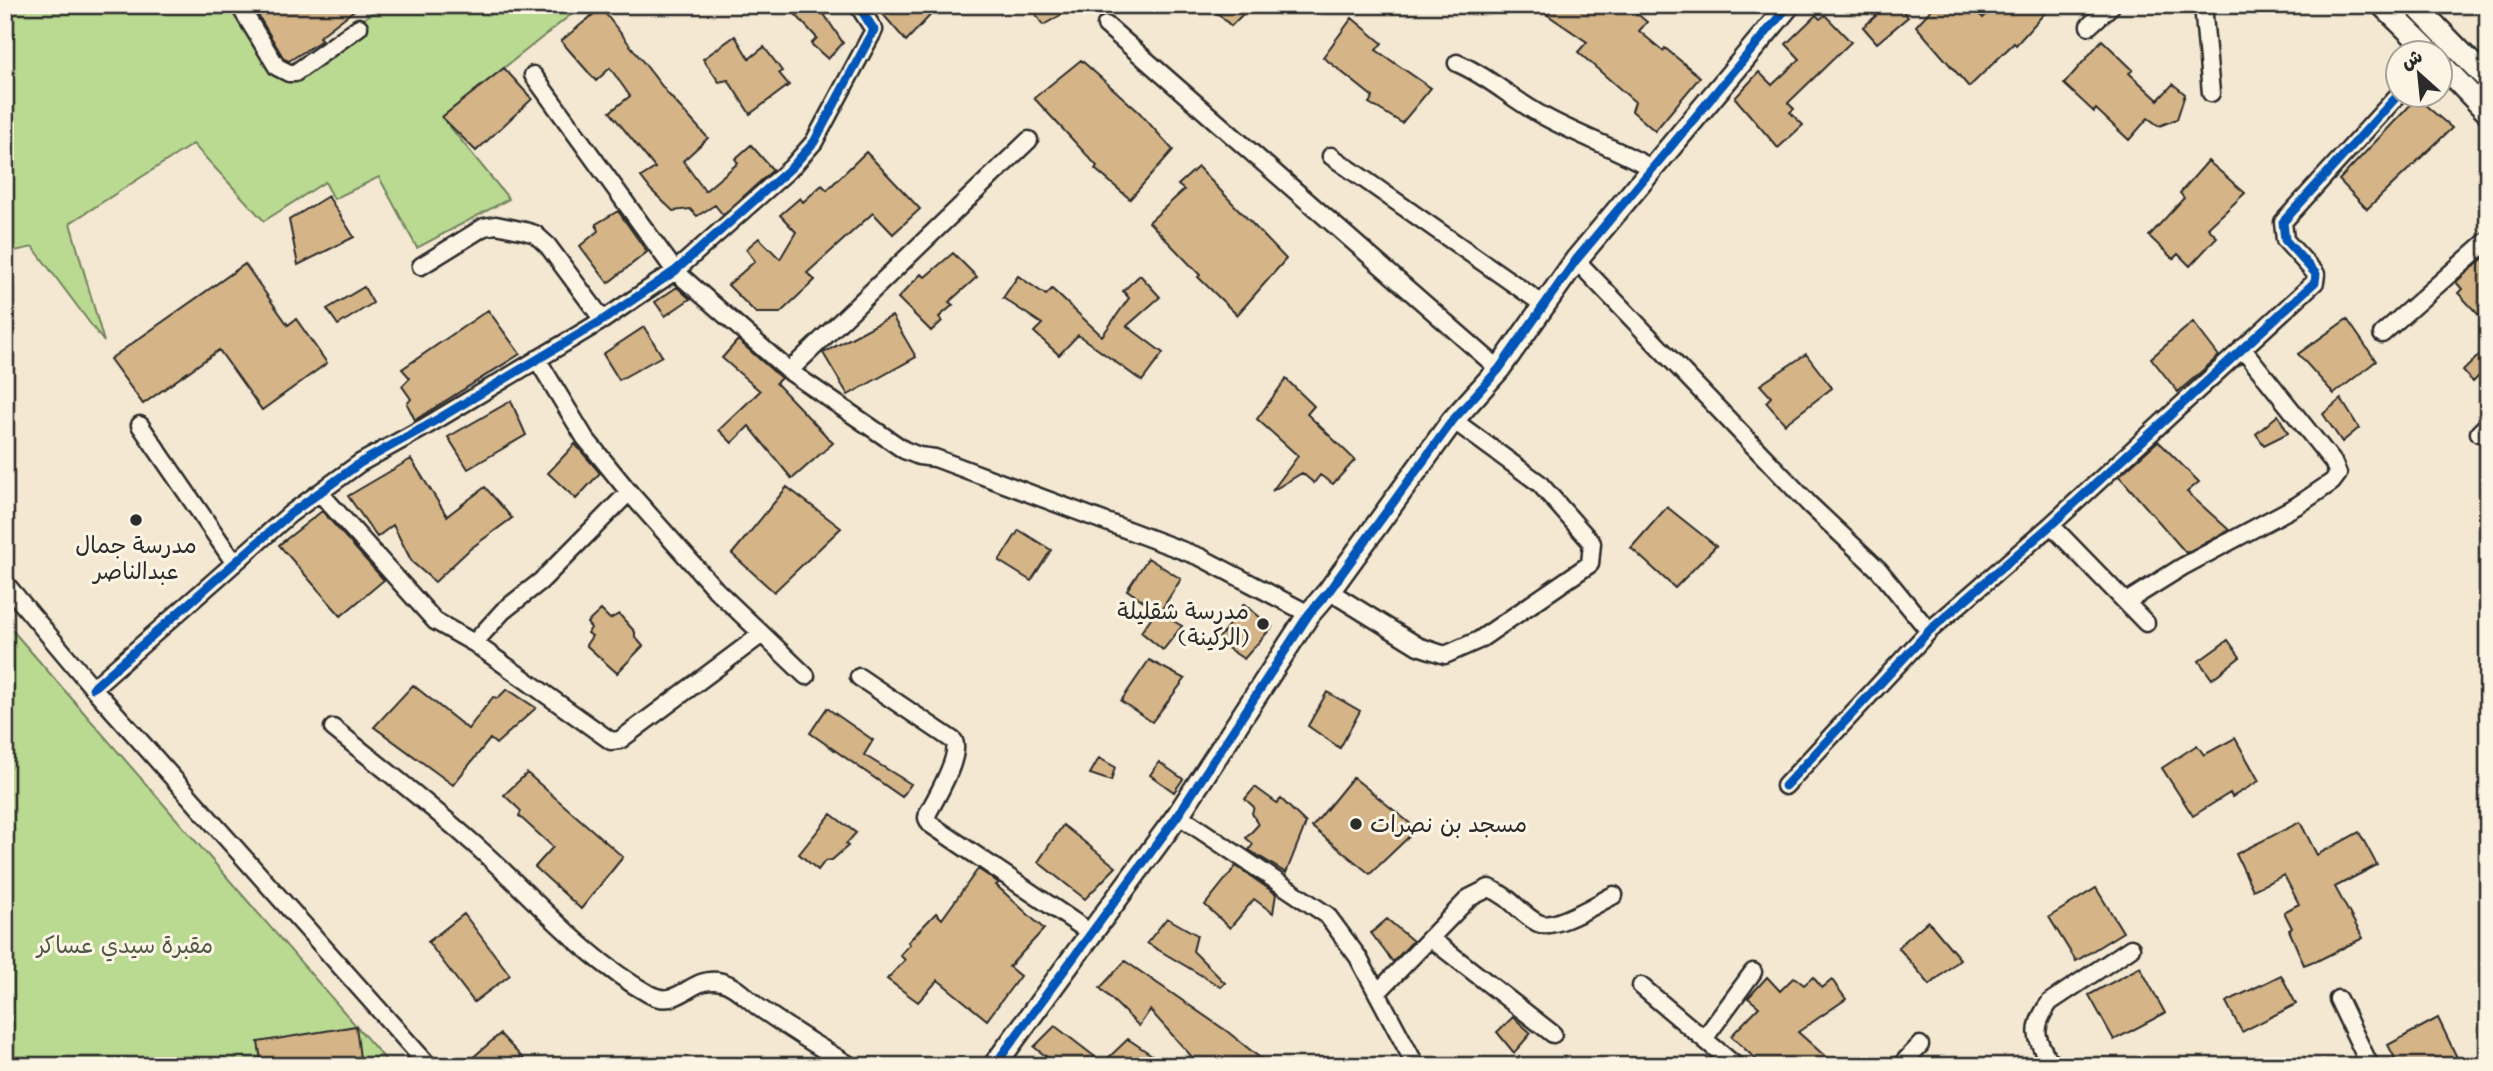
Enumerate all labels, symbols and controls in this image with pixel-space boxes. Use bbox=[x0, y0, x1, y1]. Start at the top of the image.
north arrow bbox=[2384, 38, 2454, 108]
text: ش bbox=[2397, 44, 2427, 76]
marker: مدرسة جمال عبدالناصر bbox=[128, 512, 144, 528]
place label: مدرسة جمال عبدالناصر bbox=[75, 532, 197, 588]
place label: مدرسة شقليلة (الركينة) bbox=[1117, 598, 1249, 654]
marker: مدرسة شقليلة (الركينة) bbox=[1255, 616, 1271, 632]
place label: مسجد بن نصرات bbox=[1370, 811, 1527, 841]
marker: مسجد بن نصرات bbox=[1348, 816, 1364, 832]
park label: مقبرة سيدي عساكر bbox=[35, 932, 213, 962]

